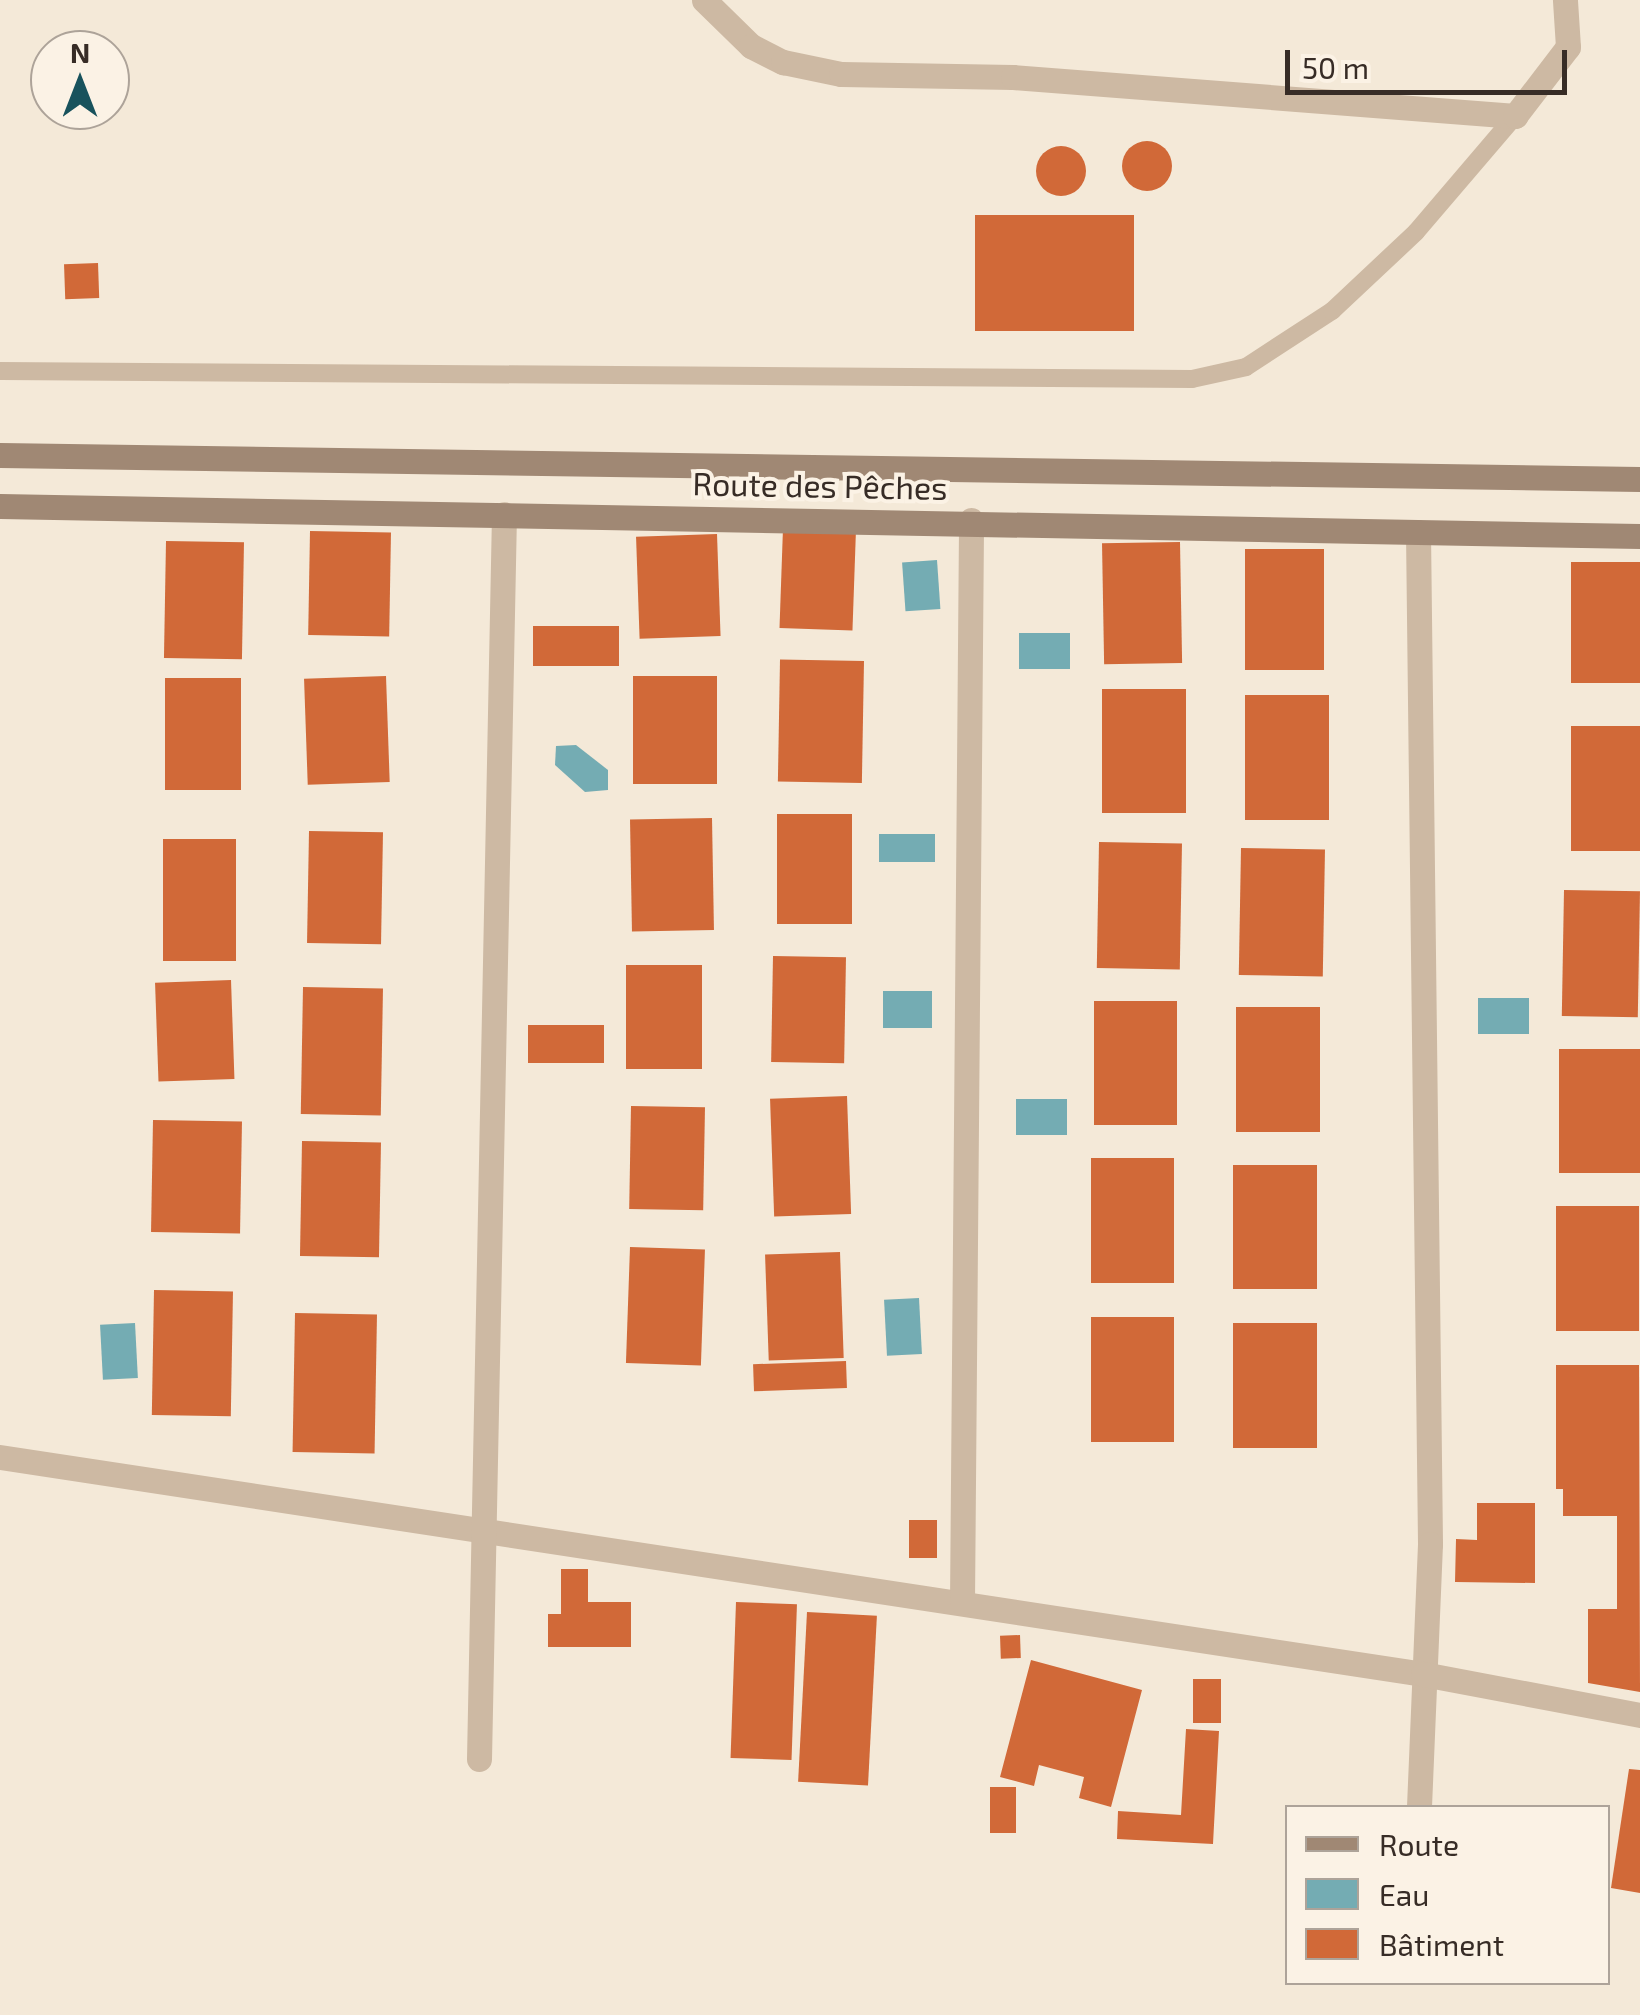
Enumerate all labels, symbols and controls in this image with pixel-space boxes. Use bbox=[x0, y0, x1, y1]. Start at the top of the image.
north arrow bbox=[30, 30, 130, 130]
scale bar bbox=[1290, 30, 1572, 92]
text: N bbox=[70, 35, 90, 69]
text: 50 m bbox=[1302, 49, 1369, 85]
street label: Route des Pêches bbox=[692, 464, 948, 506]
legend bbox=[1285, 1805, 1610, 1985]
text: Route bbox=[1379, 1826, 1459, 1862]
text: Eau bbox=[1379, 1876, 1429, 1912]
text: Bâtiment bbox=[1379, 1926, 1504, 1962]

